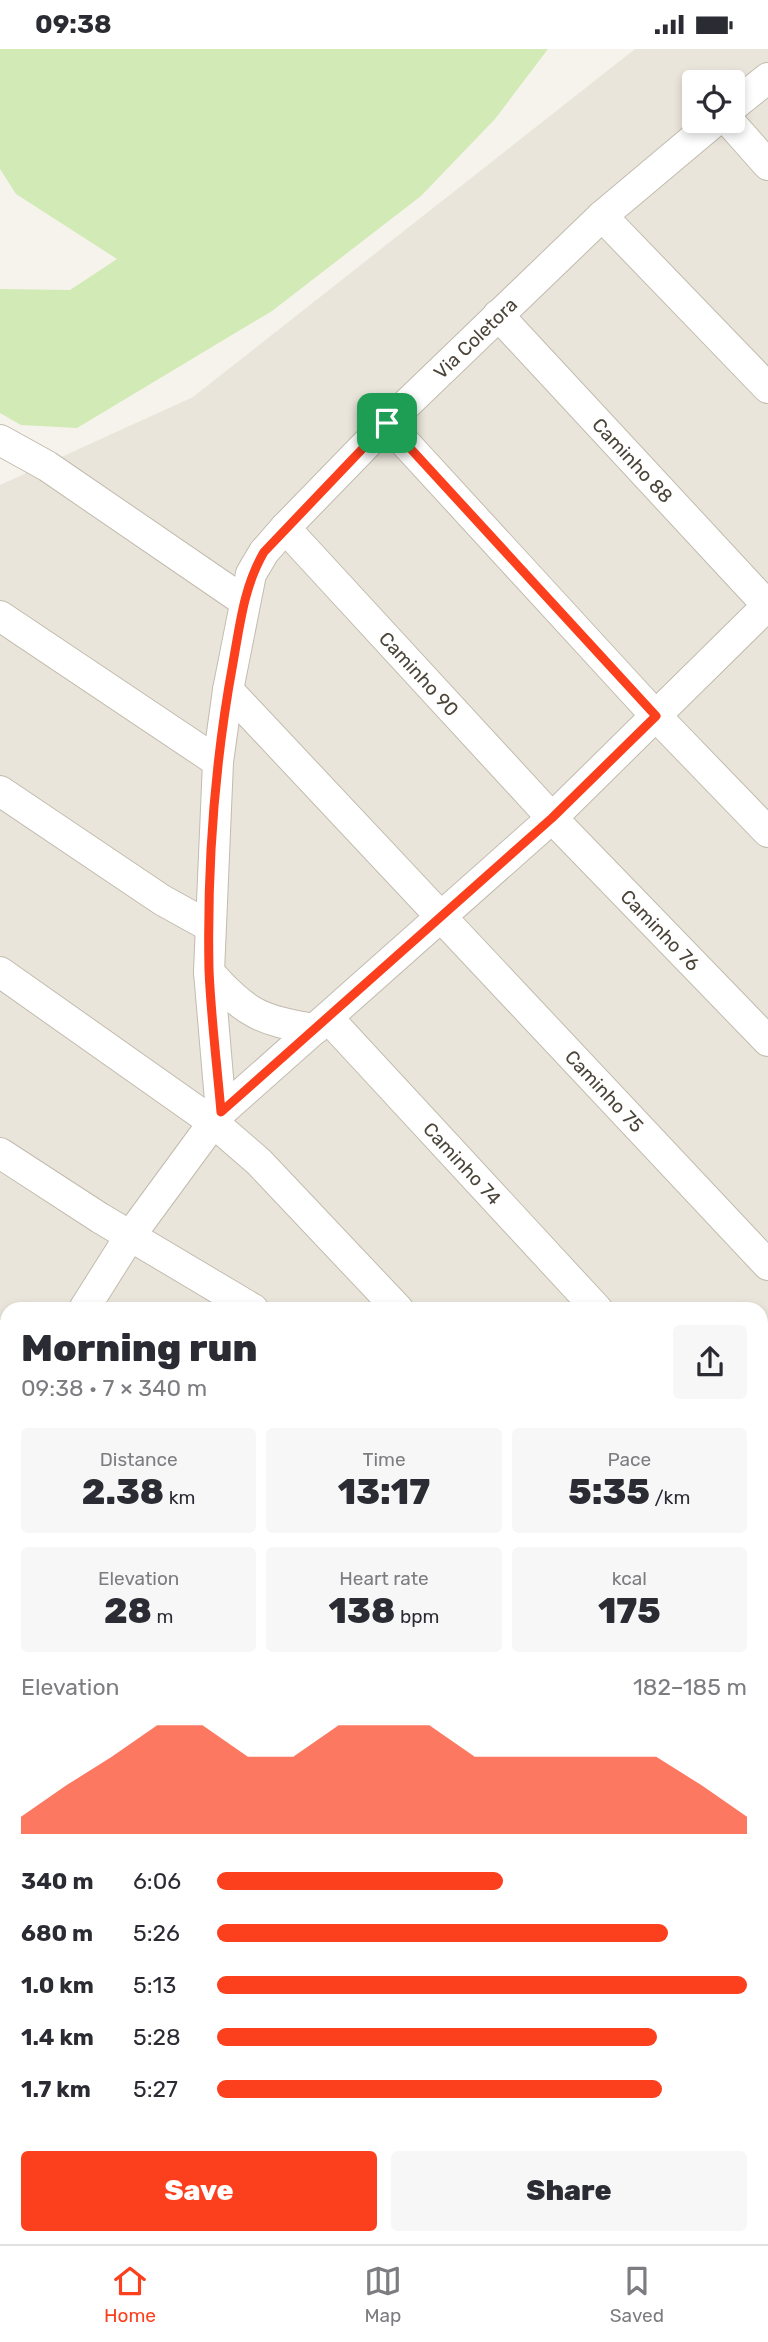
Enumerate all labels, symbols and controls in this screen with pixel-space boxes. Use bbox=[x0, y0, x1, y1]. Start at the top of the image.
text: 09:38 bbox=[35, 9, 112, 40]
map controls bbox=[682, 70, 745, 133]
button: locate bbox=[682, 70, 745, 133]
street label: Via Coletora bbox=[429, 293, 522, 384]
pin bbox=[357, 393, 417, 453]
icon: arrive bbox=[368, 404, 406, 442]
street label: Caminho 88 bbox=[587, 413, 677, 508]
street label: Caminho 90 bbox=[374, 627, 463, 721]
street label: Caminho 76 bbox=[616, 885, 704, 976]
street label: Caminho 75 bbox=[560, 1045, 648, 1137]
street label: Caminho 74 bbox=[418, 1118, 506, 1210]
text: Morning run bbox=[21, 1325, 258, 1371]
button: share bbox=[673, 1325, 747, 1399]
text: 09:38 · 7 × 340 m bbox=[21, 1374, 207, 1402]
text: Distance bbox=[100, 1448, 178, 1471]
text: Time bbox=[362, 1448, 406, 1471]
text: Pace bbox=[608, 1448, 651, 1471]
text: 2.38 bbox=[82, 1471, 164, 1513]
text: 13:17 bbox=[338, 1471, 430, 1513]
text: 5:35 bbox=[568, 1471, 650, 1513]
text: km bbox=[164, 1486, 196, 1509]
text: /km bbox=[650, 1486, 690, 1509]
text: Elevation bbox=[98, 1567, 179, 1590]
text: Heart rate bbox=[339, 1567, 429, 1590]
text: kcal bbox=[612, 1567, 647, 1590]
text: 28 bbox=[104, 1590, 152, 1632]
text: 138 bbox=[329, 1590, 395, 1632]
text: 175 bbox=[598, 1590, 661, 1632]
text: m bbox=[152, 1605, 173, 1628]
text: bpm bbox=[395, 1605, 439, 1628]
text: Elevation bbox=[21, 1673, 120, 1701]
text: 182–185 m bbox=[633, 1673, 747, 1701]
text: 340 m bbox=[21, 1867, 93, 1895]
text: 6:06 bbox=[133, 1867, 181, 1895]
text: 680 m bbox=[21, 1919, 93, 1947]
text: 5:26 bbox=[133, 1919, 180, 1947]
text: 1.0 km bbox=[21, 1971, 94, 1999]
text: 5:13 bbox=[133, 1971, 176, 1999]
text: 1.4 km bbox=[21, 2023, 94, 2051]
text: 5:28 bbox=[133, 2023, 181, 2051]
text: 1.7 km bbox=[21, 2075, 91, 2103]
text: 5:27 bbox=[133, 2075, 178, 2103]
button: Save bbox=[21, 2151, 377, 2231]
button: Share bbox=[391, 2151, 747, 2231]
tab: Home bbox=[104, 2262, 156, 2327]
tab: Map bbox=[364, 2262, 402, 2327]
tab: Saved bbox=[610, 2262, 664, 2327]

